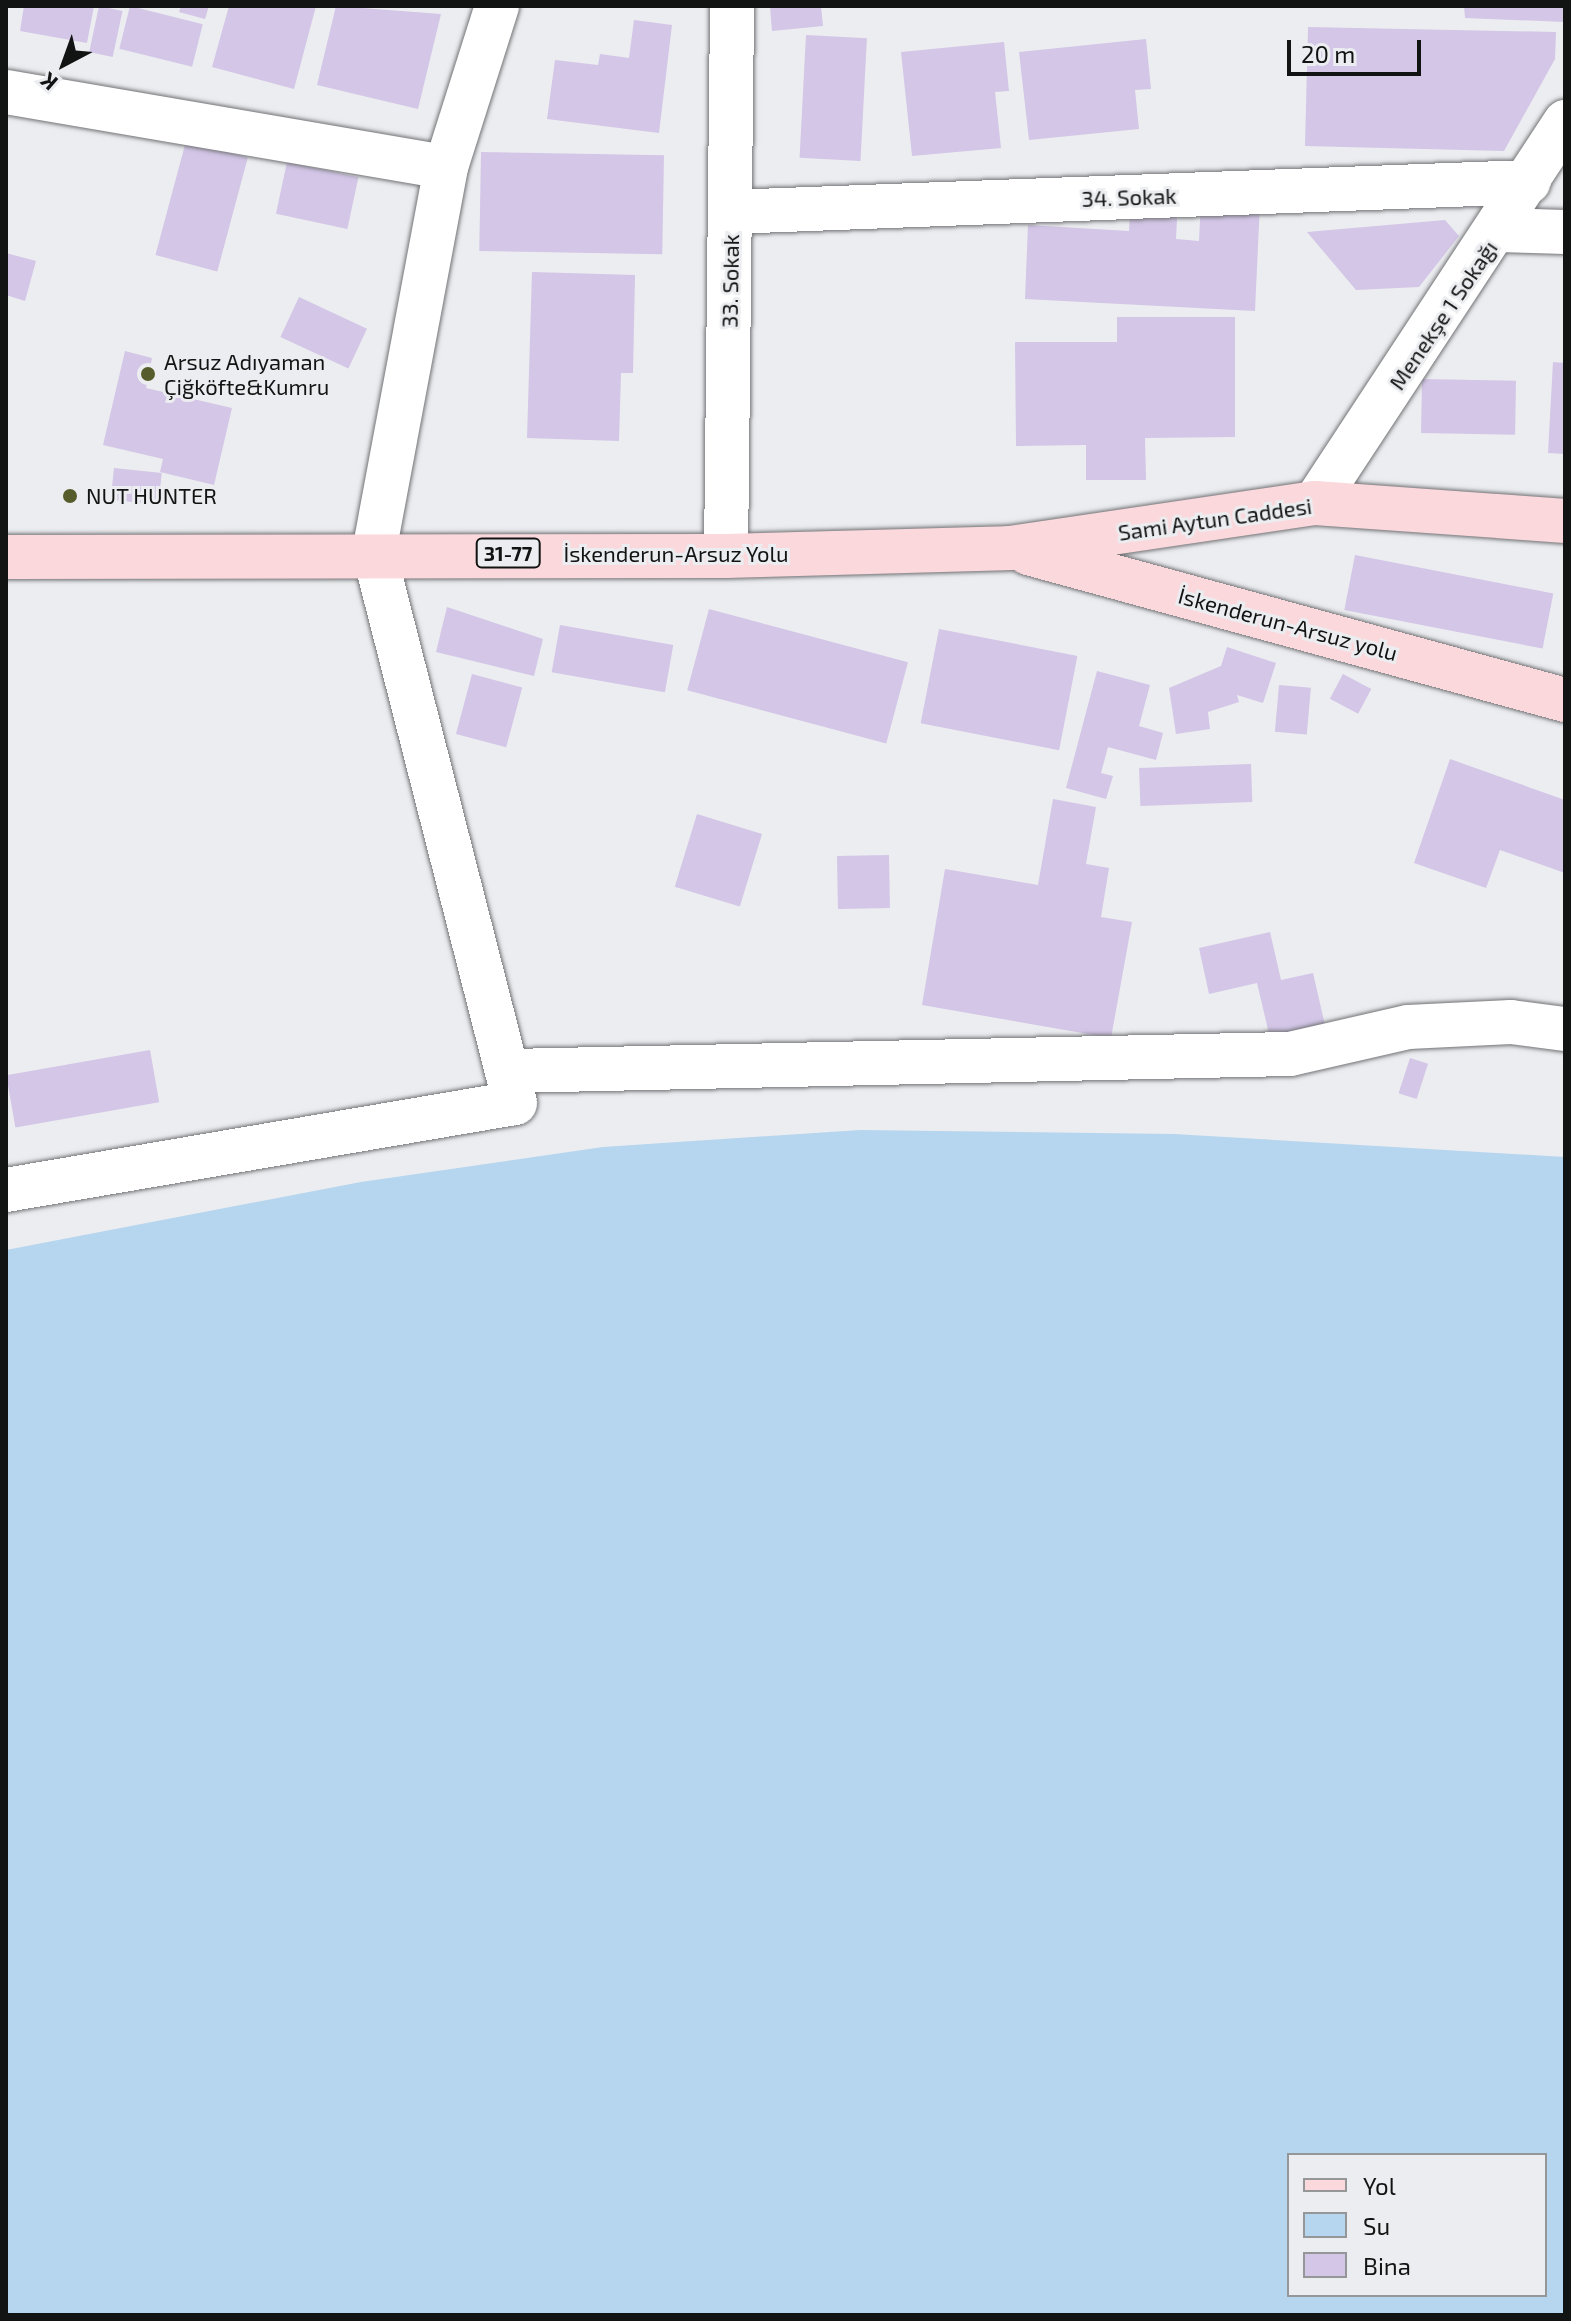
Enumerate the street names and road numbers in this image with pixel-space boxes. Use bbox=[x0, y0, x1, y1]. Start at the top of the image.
street label: 34. Sokak bbox=[1081, 182, 1177, 212]
street label: 33. Sokak bbox=[716, 234, 744, 328]
street label: Menekşe 1 Sokağı bbox=[1383, 235, 1503, 395]
street label: Sami Aytun Caddesi bbox=[1116, 492, 1314, 546]
road number: 31-77 bbox=[474, 537, 542, 569]
street label: İskenderun-Arsuz Yolu bbox=[563, 541, 789, 567]
street label: İskenderun-Arsuz yolu bbox=[1175, 582, 1401, 666]

